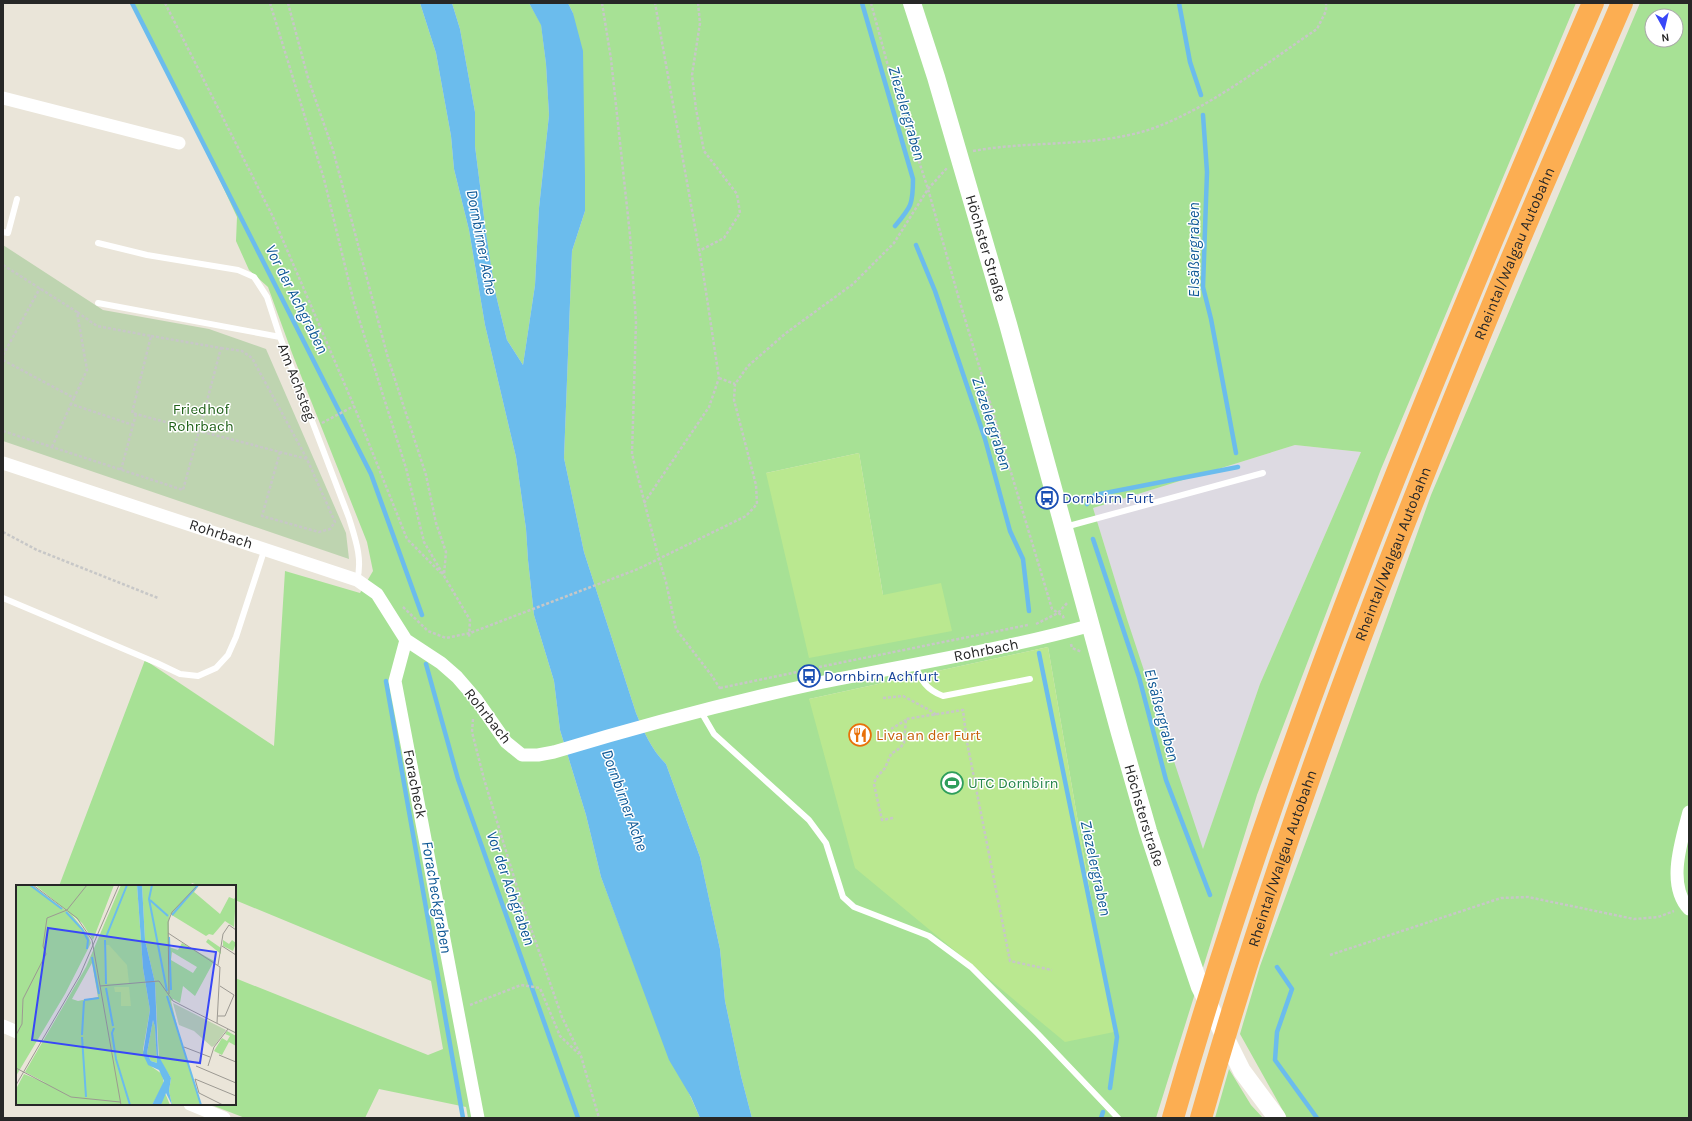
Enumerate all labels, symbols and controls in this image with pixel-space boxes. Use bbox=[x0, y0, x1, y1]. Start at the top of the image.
north arrow bbox=[1644, 8, 1684, 48]
text: N bbox=[1661, 30, 1670, 44]
water label: Ziezelergraben bbox=[884, 64, 930, 162]
street label: Rheintal/Walgau Autobahn bbox=[1470, 164, 1558, 343]
water label: Dornbirner Ache bbox=[463, 188, 502, 297]
street label: Höchster Straße bbox=[962, 192, 1010, 304]
water label: Elsäßergraben bbox=[1184, 202, 1203, 298]
water label: Vor der Achgraben bbox=[261, 241, 333, 357]
street label: Am Achsteg bbox=[274, 341, 320, 424]
water label: Ziezelergraben bbox=[968, 374, 1016, 472]
park label: Friedhof Rohrbach bbox=[168, 400, 234, 435]
street label: Rheintal/Walgau Autobahn bbox=[1351, 464, 1435, 644]
bus stop icon: Dornbirn Furt bbox=[1034, 485, 1060, 511]
place label: Dornbirn Furt bbox=[1062, 489, 1154, 507]
street label: Rohrbach bbox=[187, 515, 255, 553]
street label: Rohrbach bbox=[952, 635, 1020, 665]
bus stop icon: Dornbirn Achfurt bbox=[796, 663, 822, 689]
water label: Elsäßergraben bbox=[1140, 666, 1184, 764]
place label: Dornbirn Achfurt bbox=[824, 667, 939, 685]
street label: Rohrbach bbox=[461, 685, 515, 747]
restaurant icon: Liva an der Furt bbox=[847, 722, 873, 748]
place label: Liva an der Furt bbox=[876, 726, 981, 744]
water label: Dornbirner Ache bbox=[598, 747, 652, 854]
street label: Foracheck bbox=[399, 748, 431, 820]
street label: Höchsterstraße bbox=[1120, 762, 1168, 869]
street label: Rheintal/Walgau Autobahn bbox=[1244, 767, 1320, 949]
sports icon: UTC Dornbirn bbox=[939, 770, 965, 796]
place label: UTC Dornbirn bbox=[968, 774, 1058, 792]
water label: Ziezelergraben bbox=[1077, 818, 1115, 918]
water label: Vor der Achgraben bbox=[483, 828, 539, 948]
water label: Foracheckgraben bbox=[418, 839, 456, 955]
inset map bbox=[16, 885, 236, 1105]

